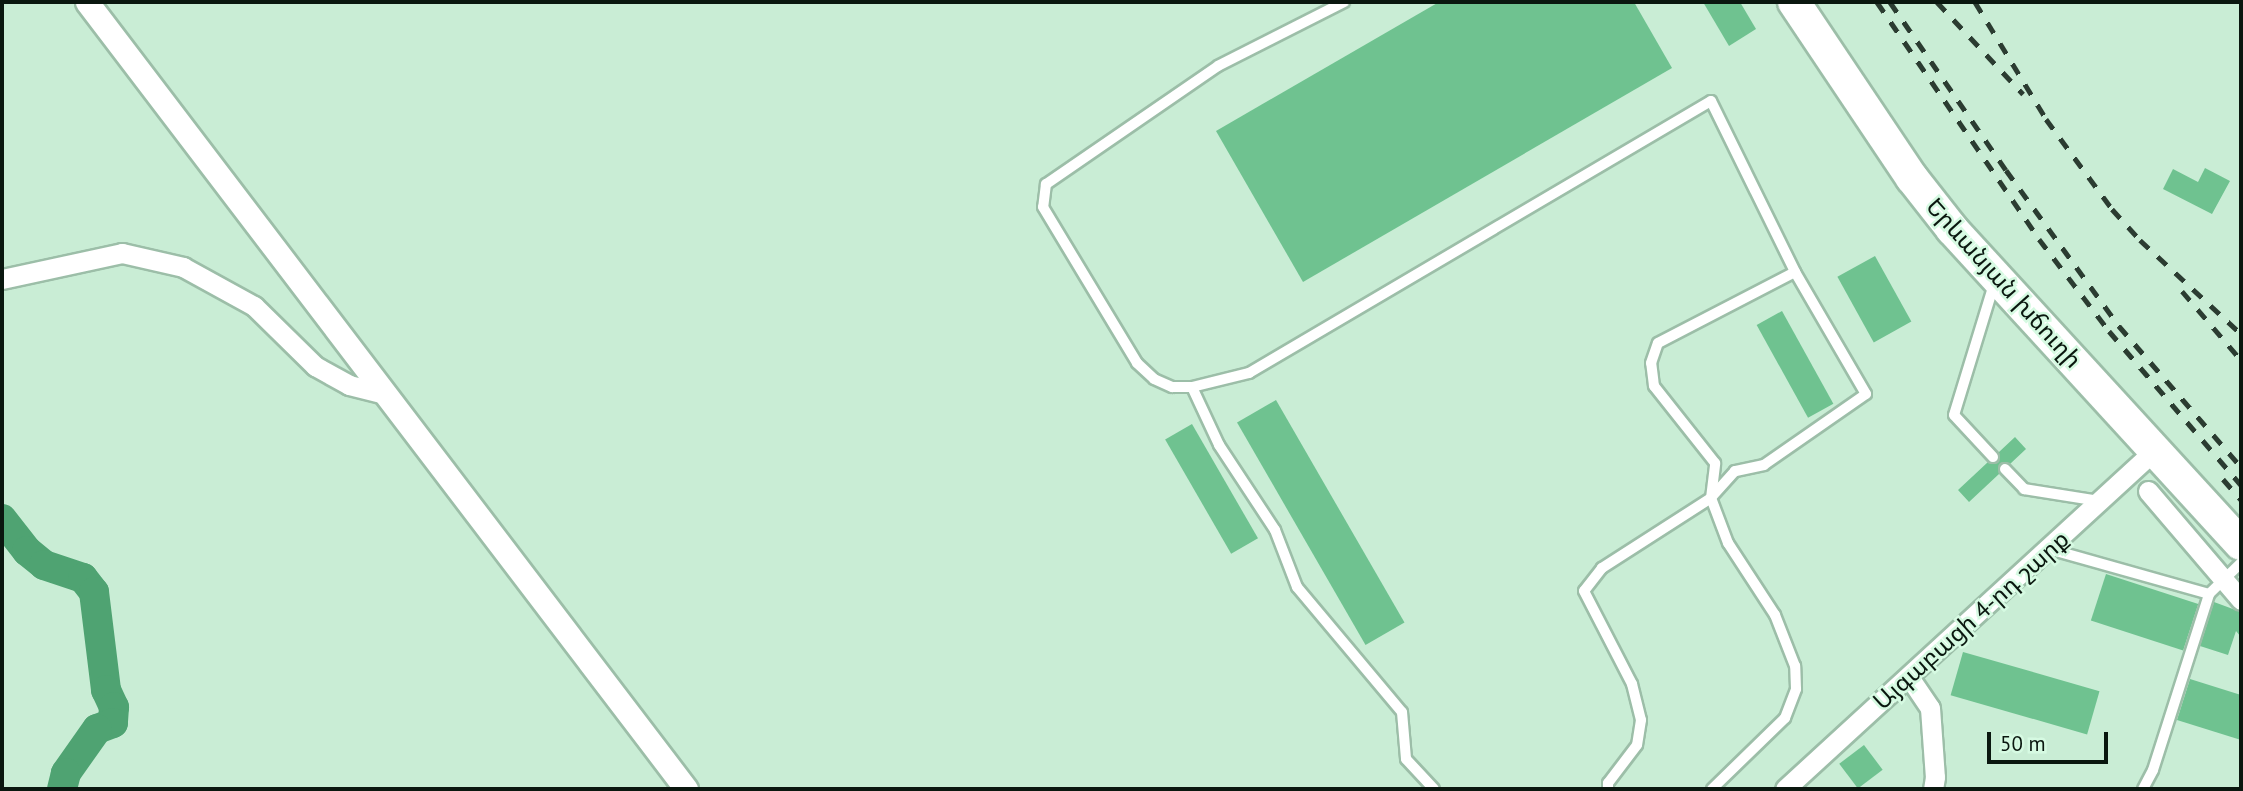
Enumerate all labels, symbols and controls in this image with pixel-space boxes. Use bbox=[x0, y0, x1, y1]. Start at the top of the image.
street label: Երևանյան խճուղի bbox=[1920, 192, 2088, 374]
street label: Այգաբացի 4-րդ շարք bbox=[1867, 524, 2075, 716]
scale bar bbox=[1991, 718, 2112, 762]
text: 50 m bbox=[2000, 730, 2046, 757]

